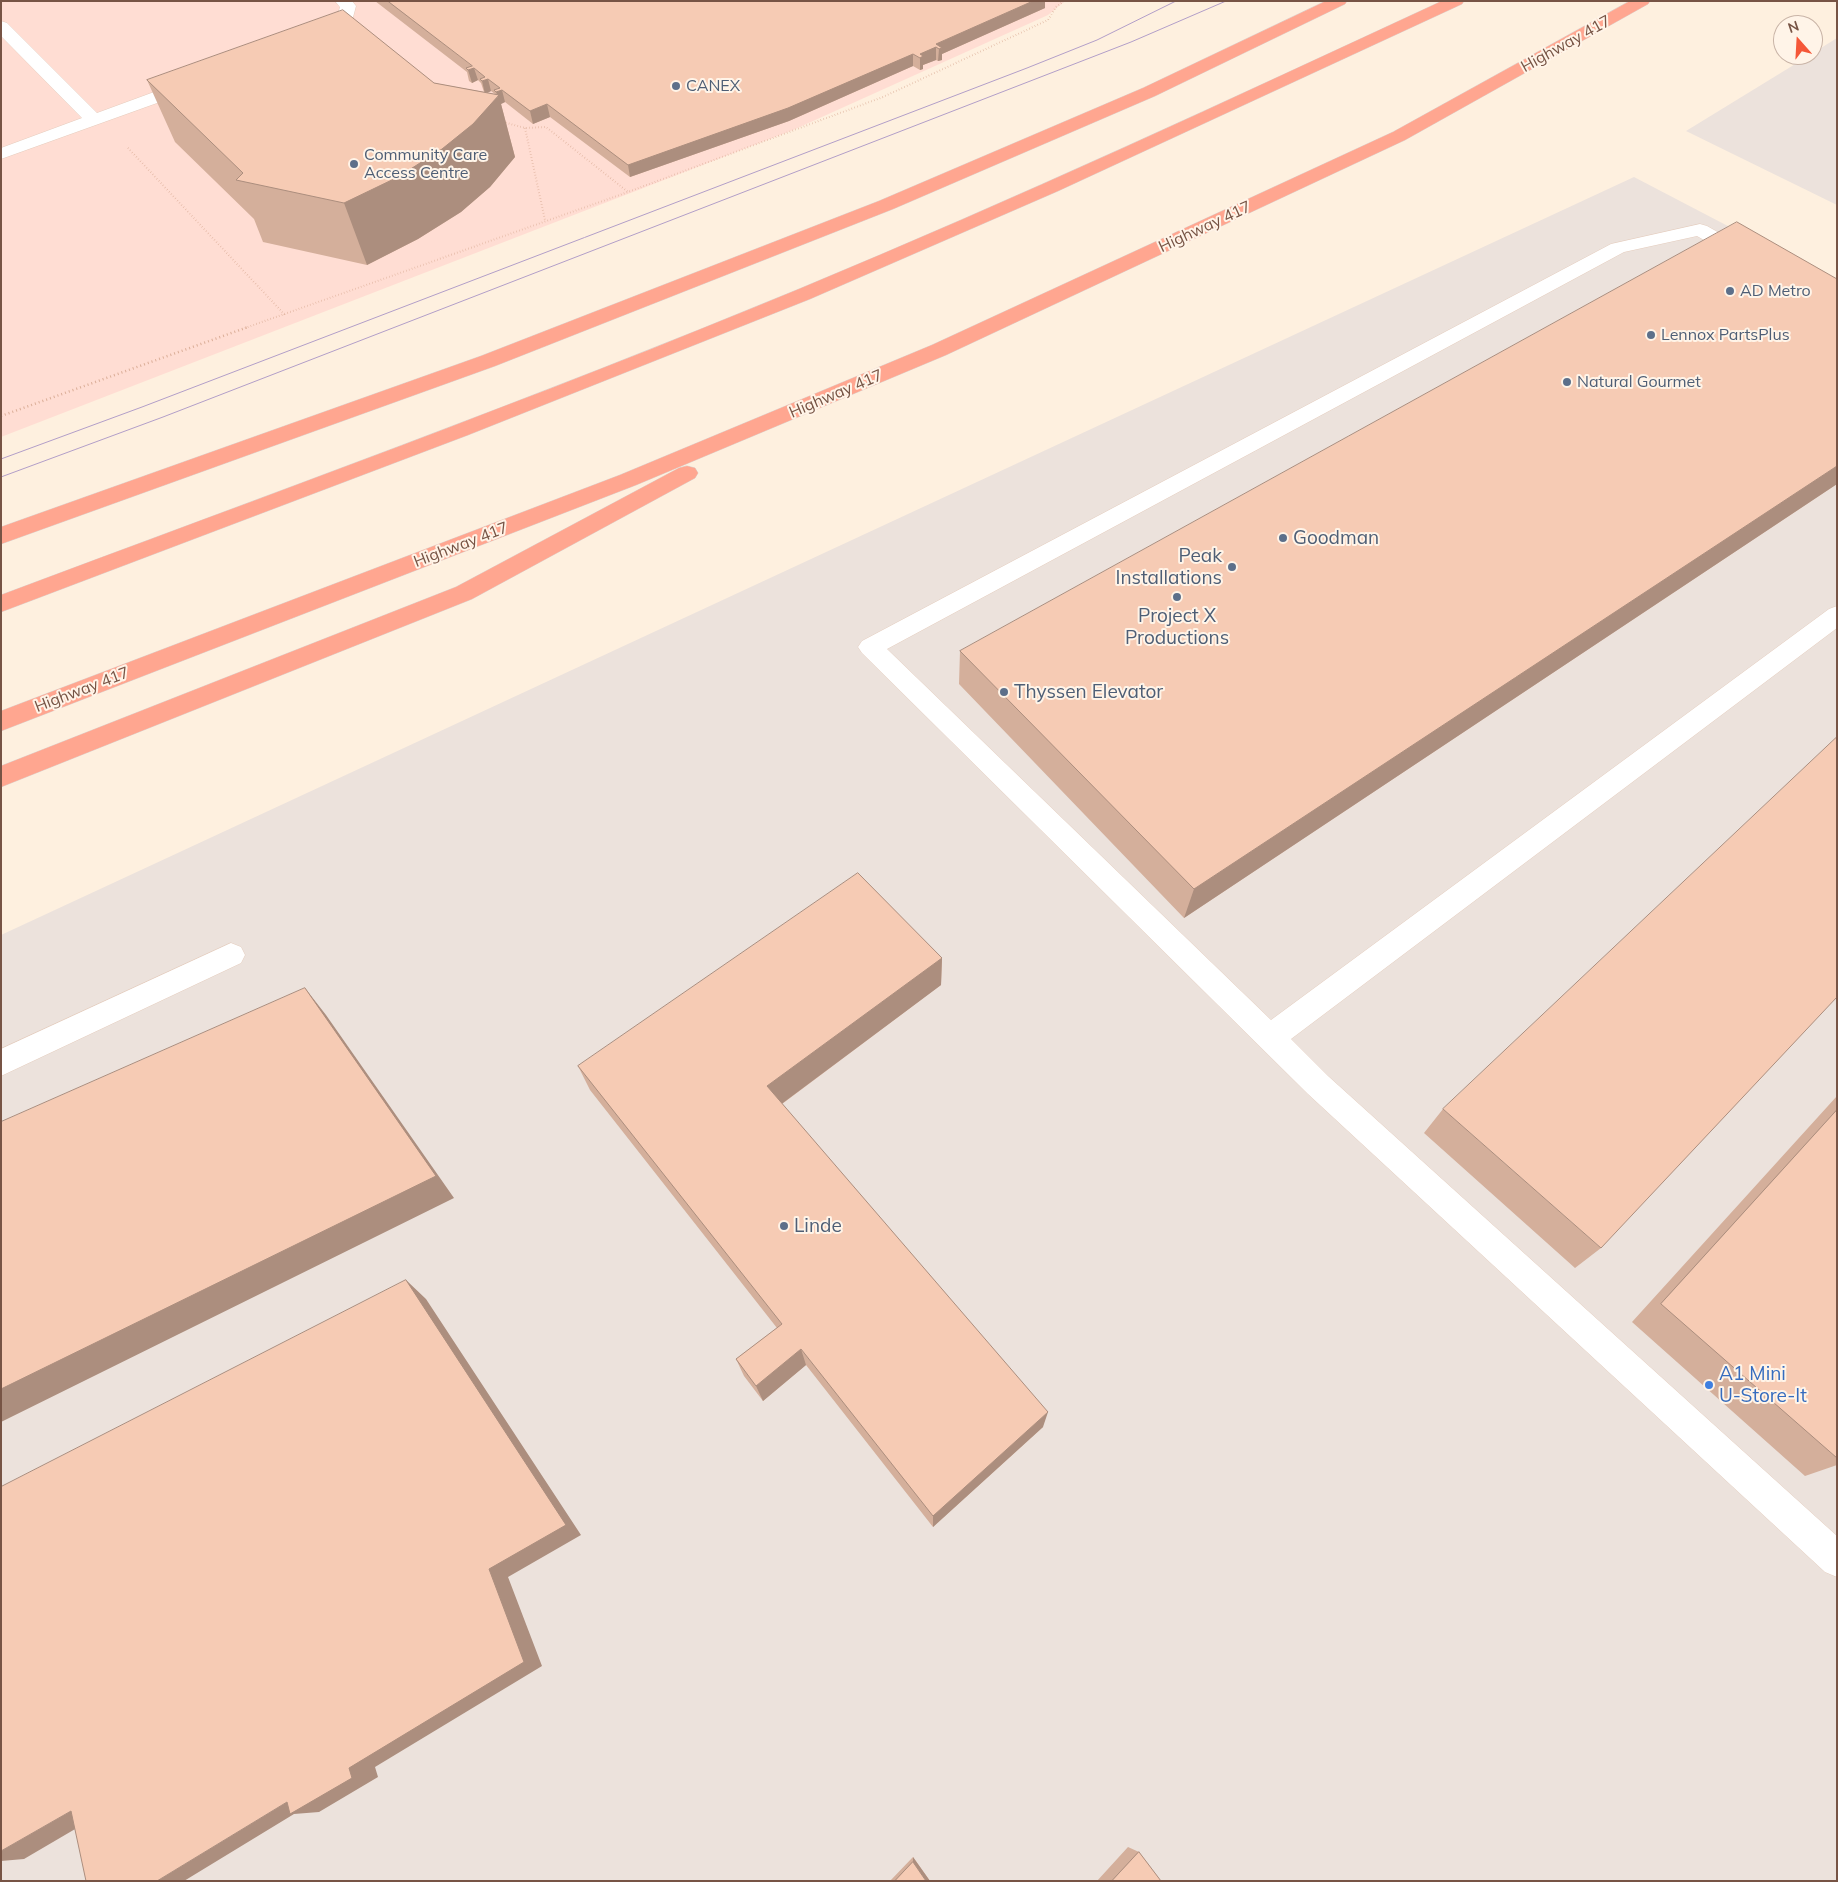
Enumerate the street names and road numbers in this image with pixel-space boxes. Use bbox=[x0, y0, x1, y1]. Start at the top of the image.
street label: Highway 417 bbox=[1518, 11, 1614, 77]
street label: Highway 417 bbox=[1156, 197, 1254, 257]
street label: Highway 417 bbox=[786, 366, 886, 422]
street label: Highway 417 bbox=[411, 518, 511, 572]
street label: Highway 417 bbox=[32, 663, 132, 717]

